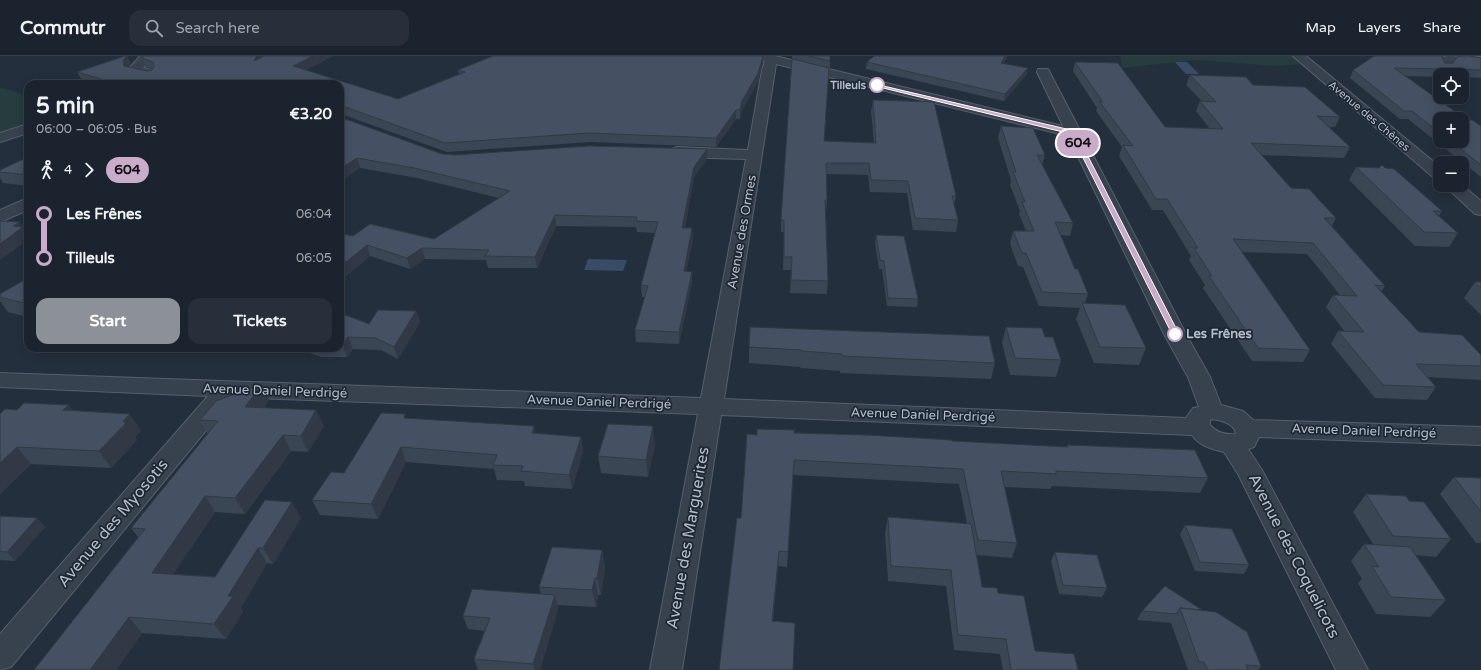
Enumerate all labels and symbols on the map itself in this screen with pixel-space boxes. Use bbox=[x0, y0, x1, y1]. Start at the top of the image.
marker: Tilleuls bbox=[869, 77, 885, 93]
street label: Avenue des Chênes bbox=[1326, 78, 1412, 154]
place label: Tilleuls bbox=[829, 79, 867, 92]
line badge: 604 bbox=[1055, 130, 1101, 156]
street label: Avenue des Ormes bbox=[724, 173, 760, 291]
marker: Les Frênes bbox=[1167, 326, 1183, 342]
place label: Les Frênes bbox=[1186, 326, 1252, 342]
street label: Avenue Daniel Perdrigé bbox=[202, 380, 348, 402]
street label: Avenue Daniel Perdrigé bbox=[526, 391, 672, 413]
street label: Avenue Daniel Perdrigé bbox=[850, 404, 996, 426]
street label: Avenue Daniel Perdrigé bbox=[1291, 420, 1437, 442]
street label: Avenue des Marguerites bbox=[662, 445, 714, 631]
street label: Avenue des Myosotis bbox=[54, 455, 172, 591]
street label: Avenue des Coquelicots bbox=[1244, 470, 1344, 642]

